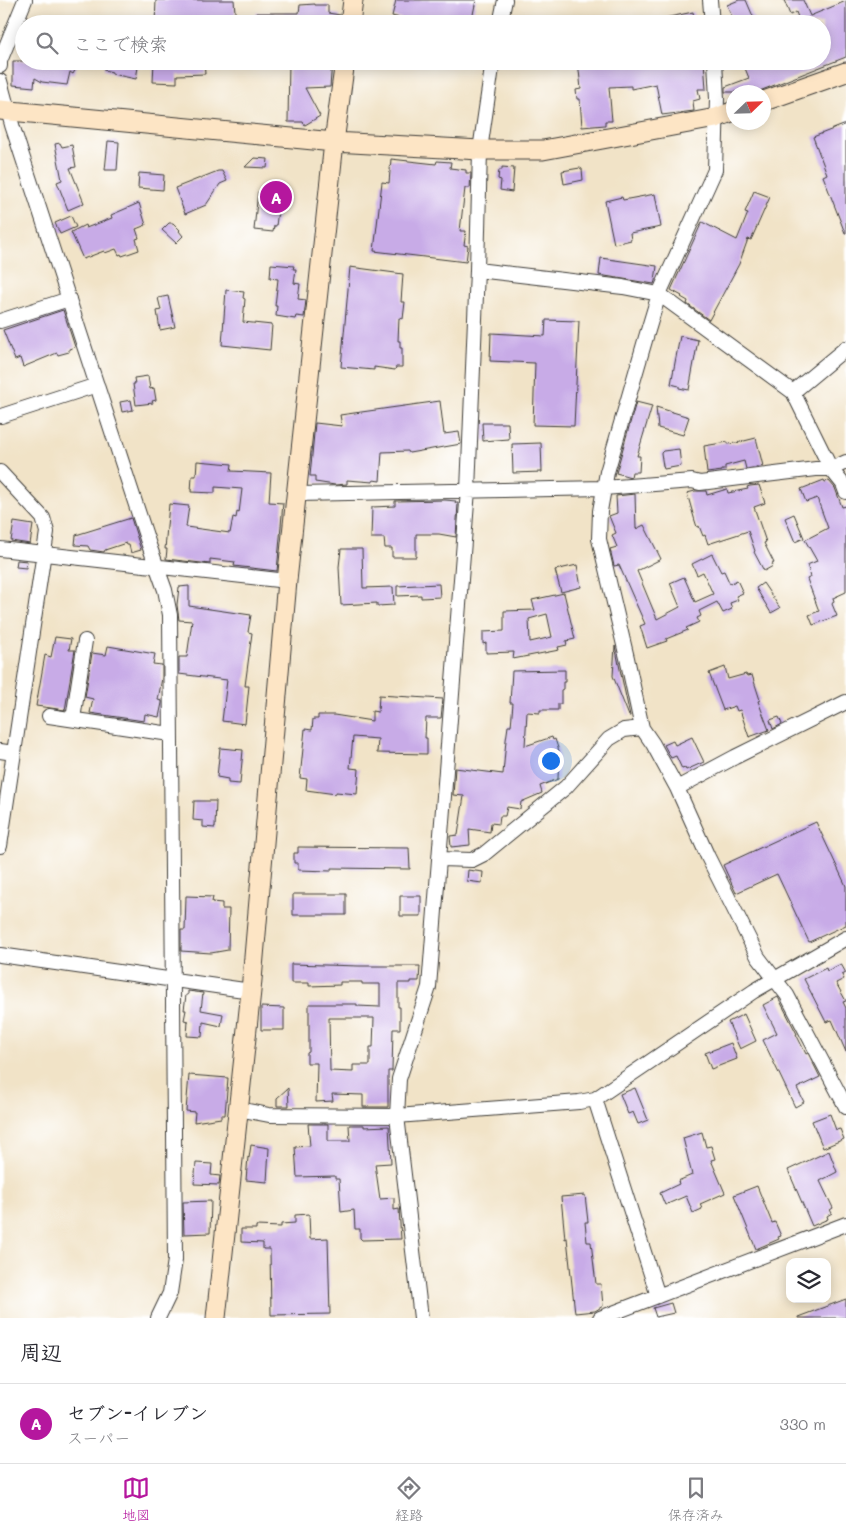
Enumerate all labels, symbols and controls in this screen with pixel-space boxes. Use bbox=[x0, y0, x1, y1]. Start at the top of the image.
search box bbox=[15, 15, 831, 70]
icon: search bbox=[33, 29, 61, 57]
text: ここで検索 bbox=[73, 31, 168, 56]
north arrow bbox=[726, 85, 771, 130]
pin: A bbox=[260, 178, 292, 216]
your location bbox=[538, 748, 564, 774]
map controls bbox=[786, 1258, 831, 1303]
button: layers bbox=[786, 1258, 831, 1303]
text: 周辺 bbox=[20, 1338, 62, 1365]
text: セブン-イレブン bbox=[67, 1400, 208, 1425]
text: A bbox=[30, 1413, 42, 1434]
text: 330 m bbox=[780, 1413, 826, 1434]
text: スーパー bbox=[67, 1427, 130, 1448]
tab: 地図 bbox=[122, 1474, 150, 1524]
tab: 経路 bbox=[395, 1474, 423, 1524]
tab: 保存済み bbox=[668, 1474, 724, 1524]

